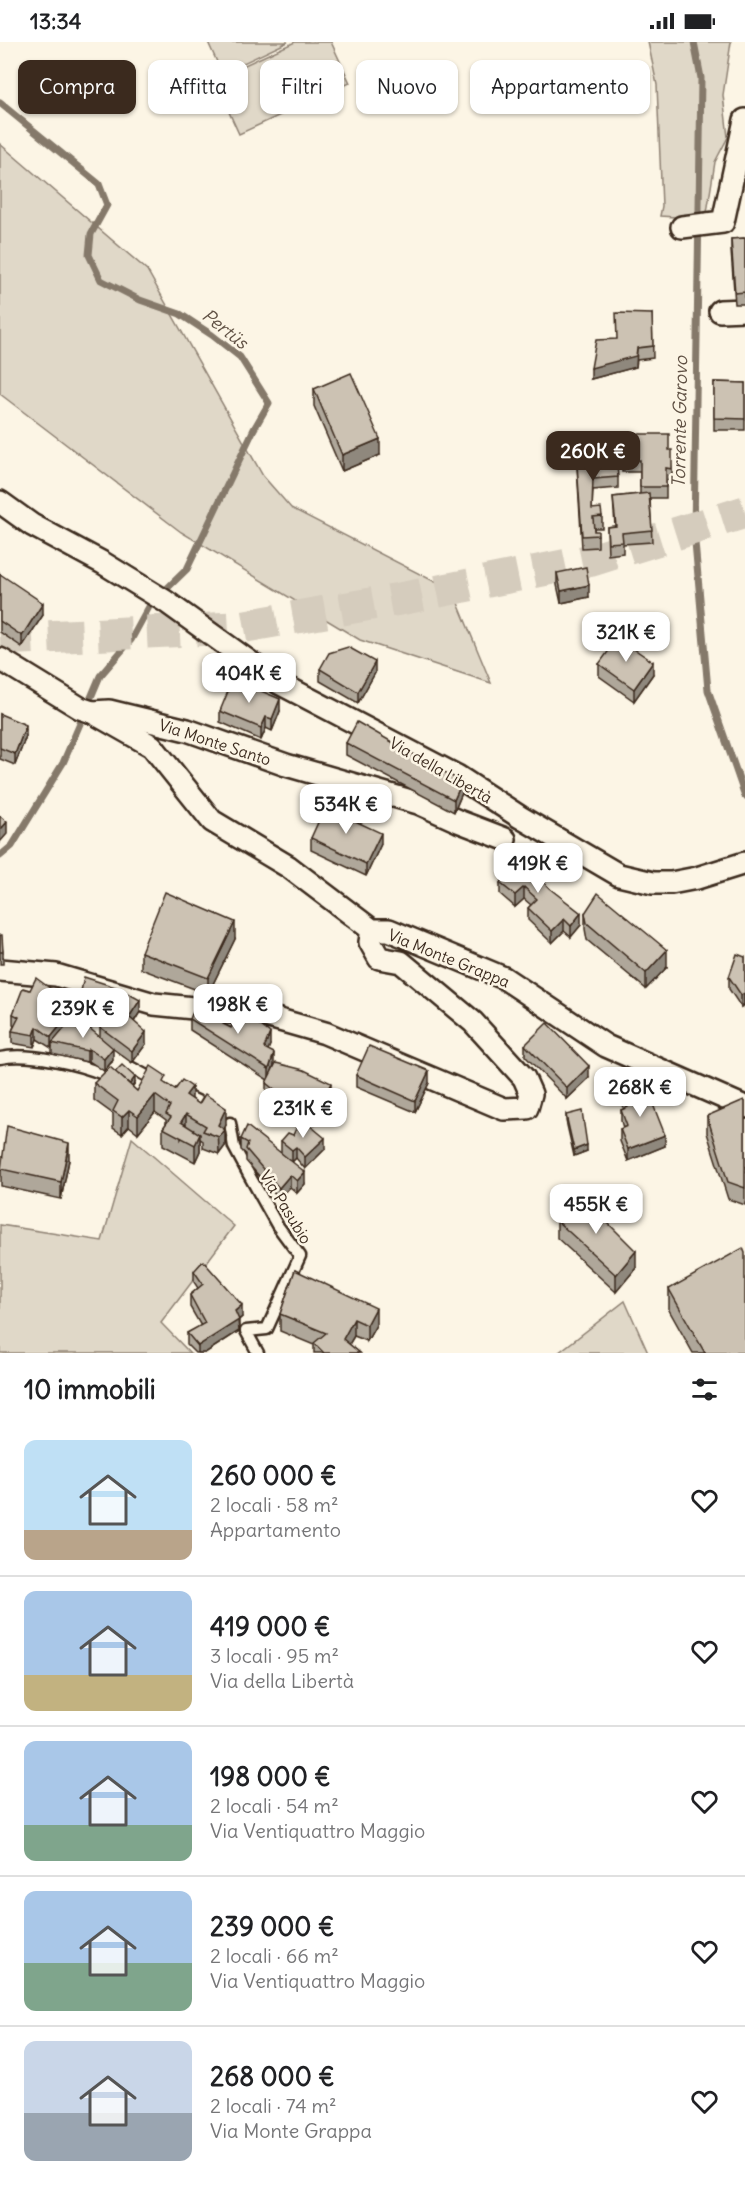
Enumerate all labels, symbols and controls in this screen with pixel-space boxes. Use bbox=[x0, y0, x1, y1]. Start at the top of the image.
text: 13:34 bbox=[30, 7, 81, 35]
chip: Compra bbox=[18, 60, 136, 114]
chip: Affitta bbox=[148, 60, 248, 114]
chip: Filtri bbox=[260, 60, 344, 114]
chip: Nuovo bbox=[356, 60, 458, 114]
chip: Appartamento bbox=[470, 60, 650, 114]
water label: Pertüs bbox=[198, 304, 254, 355]
water label: Torrente Garovo bbox=[667, 355, 692, 488]
pin: 260K € bbox=[544, 431, 642, 482]
text: 260K € bbox=[560, 438, 626, 463]
pin: 321K € bbox=[577, 612, 675, 663]
text: 321K € bbox=[596, 619, 656, 644]
pin: 404K € bbox=[200, 653, 298, 704]
text: 404K € bbox=[216, 660, 282, 685]
street label: Via Monte Santo bbox=[156, 714, 274, 770]
street label: Via della Libertà bbox=[386, 732, 496, 808]
pin: 534K € bbox=[297, 784, 395, 835]
text: 534K € bbox=[314, 791, 378, 816]
pin: 419K € bbox=[489, 843, 587, 894]
text: 419K € bbox=[508, 850, 568, 875]
street label: Via Monte Grappa bbox=[385, 924, 513, 992]
pin: 198K € bbox=[189, 984, 287, 1035]
pin: 239K € bbox=[34, 988, 132, 1039]
text: 198K € bbox=[208, 991, 268, 1016]
text: 239K € bbox=[51, 995, 115, 1020]
pin: 268K € bbox=[591, 1067, 689, 1118]
text: 268K € bbox=[608, 1074, 672, 1099]
pin: 231K € bbox=[254, 1088, 352, 1139]
text: 231K € bbox=[273, 1095, 333, 1120]
street label: Via Pasubio bbox=[256, 1167, 316, 1247]
pin: 455K € bbox=[547, 1184, 645, 1235]
text: 455K € bbox=[564, 1191, 628, 1216]
text: 10 immobili bbox=[24, 1373, 155, 1406]
icon: filters bbox=[688, 1373, 721, 1406]
text: 260 000 € bbox=[210, 1459, 337, 1492]
icon: home bbox=[72, 1464, 144, 1536]
icon: heart bbox=[688, 1484, 721, 1517]
text: 2 locali · 58 m² bbox=[210, 1492, 339, 1517]
text: Appartamento bbox=[210, 1517, 341, 1542]
text: 419 000 € bbox=[210, 1610, 330, 1643]
icon: home bbox=[72, 1615, 144, 1687]
icon: heart bbox=[688, 1635, 721, 1668]
text: 3 locali · 95 m² bbox=[210, 1643, 339, 1668]
text: Via della Libertà bbox=[210, 1668, 354, 1693]
text: 198 000 € bbox=[210, 1760, 331, 1793]
icon: home bbox=[72, 1765, 144, 1837]
icon: heart bbox=[688, 1785, 721, 1818]
text: 2 locali · 54 m² bbox=[210, 1793, 339, 1818]
text: Via Ventiquattro Maggio bbox=[210, 1818, 425, 1843]
text: 239 000 € bbox=[210, 1910, 334, 1943]
icon: home bbox=[72, 1915, 144, 1987]
icon: heart bbox=[688, 1935, 721, 1968]
text: 2 locali · 66 m² bbox=[210, 1943, 339, 1968]
text: Via Ventiquattro Maggio bbox=[210, 1968, 425, 1993]
text: 268 000 € bbox=[210, 2060, 335, 2093]
icon: home bbox=[72, 2065, 144, 2137]
icon: heart bbox=[688, 2085, 721, 2118]
text: 2 locali · 74 m² bbox=[210, 2093, 337, 2118]
text: Via Monte Grappa bbox=[210, 2118, 372, 2143]

